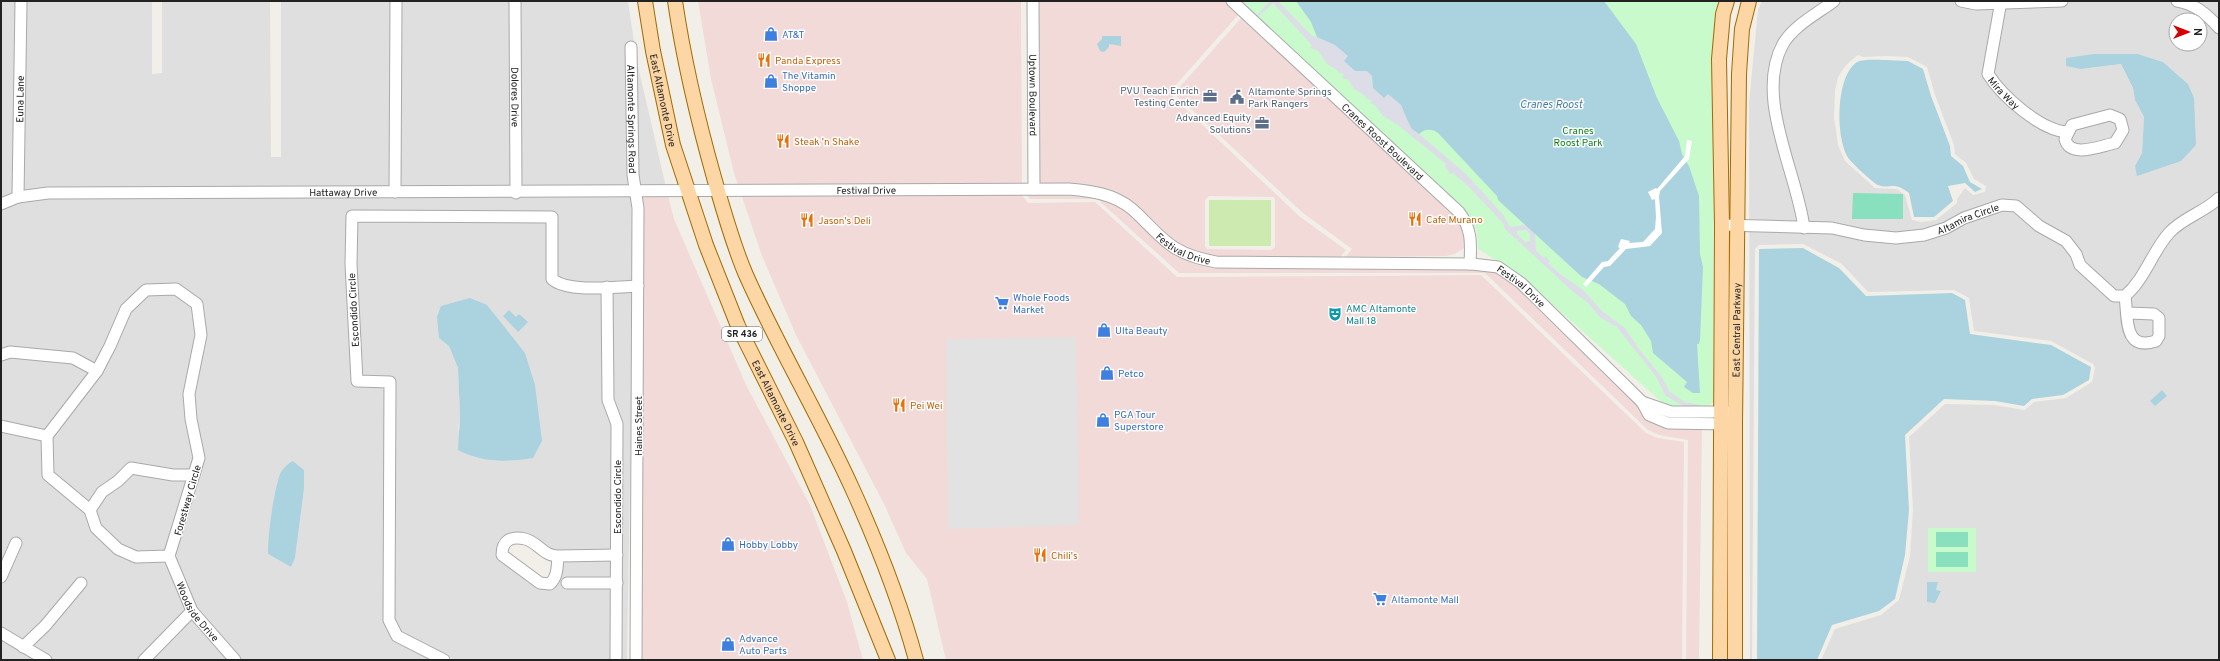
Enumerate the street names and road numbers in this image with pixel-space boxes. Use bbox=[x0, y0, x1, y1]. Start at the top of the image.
street label: East Altamonte Drive bbox=[646, 53, 678, 148]
street label: Uptown Boulevard bbox=[1025, 54, 1039, 136]
street label: Altamonte Springs Road bbox=[623, 64, 638, 174]
street label: Dolores Drive bbox=[507, 67, 521, 127]
street label: Euna Lane bbox=[14, 75, 28, 123]
street label: Mira Way bbox=[1984, 75, 2022, 113]
street label: Cranes Roost Boulevard bbox=[1338, 101, 1426, 184]
street label: Festival Drive bbox=[836, 185, 896, 198]
street label: Hattaway Drive bbox=[309, 187, 377, 200]
street label: Altamira Circle bbox=[1935, 201, 2001, 238]
street label: Festival Drive bbox=[1153, 231, 1212, 269]
street label: Festival Drive bbox=[1494, 263, 1547, 311]
street label: Escondido Circle bbox=[346, 273, 363, 347]
street label: East Central Parkway bbox=[1731, 282, 1745, 378]
road number: SR 436 bbox=[722, 327, 762, 341]
street label: East Altamonte Drive bbox=[748, 358, 802, 449]
street label: Haines Street bbox=[633, 396, 646, 456]
street label: Escondido Circle bbox=[612, 460, 625, 534]
street label: Forestway Circle bbox=[172, 464, 205, 537]
street label: Woodside Drive bbox=[172, 580, 221, 645]

